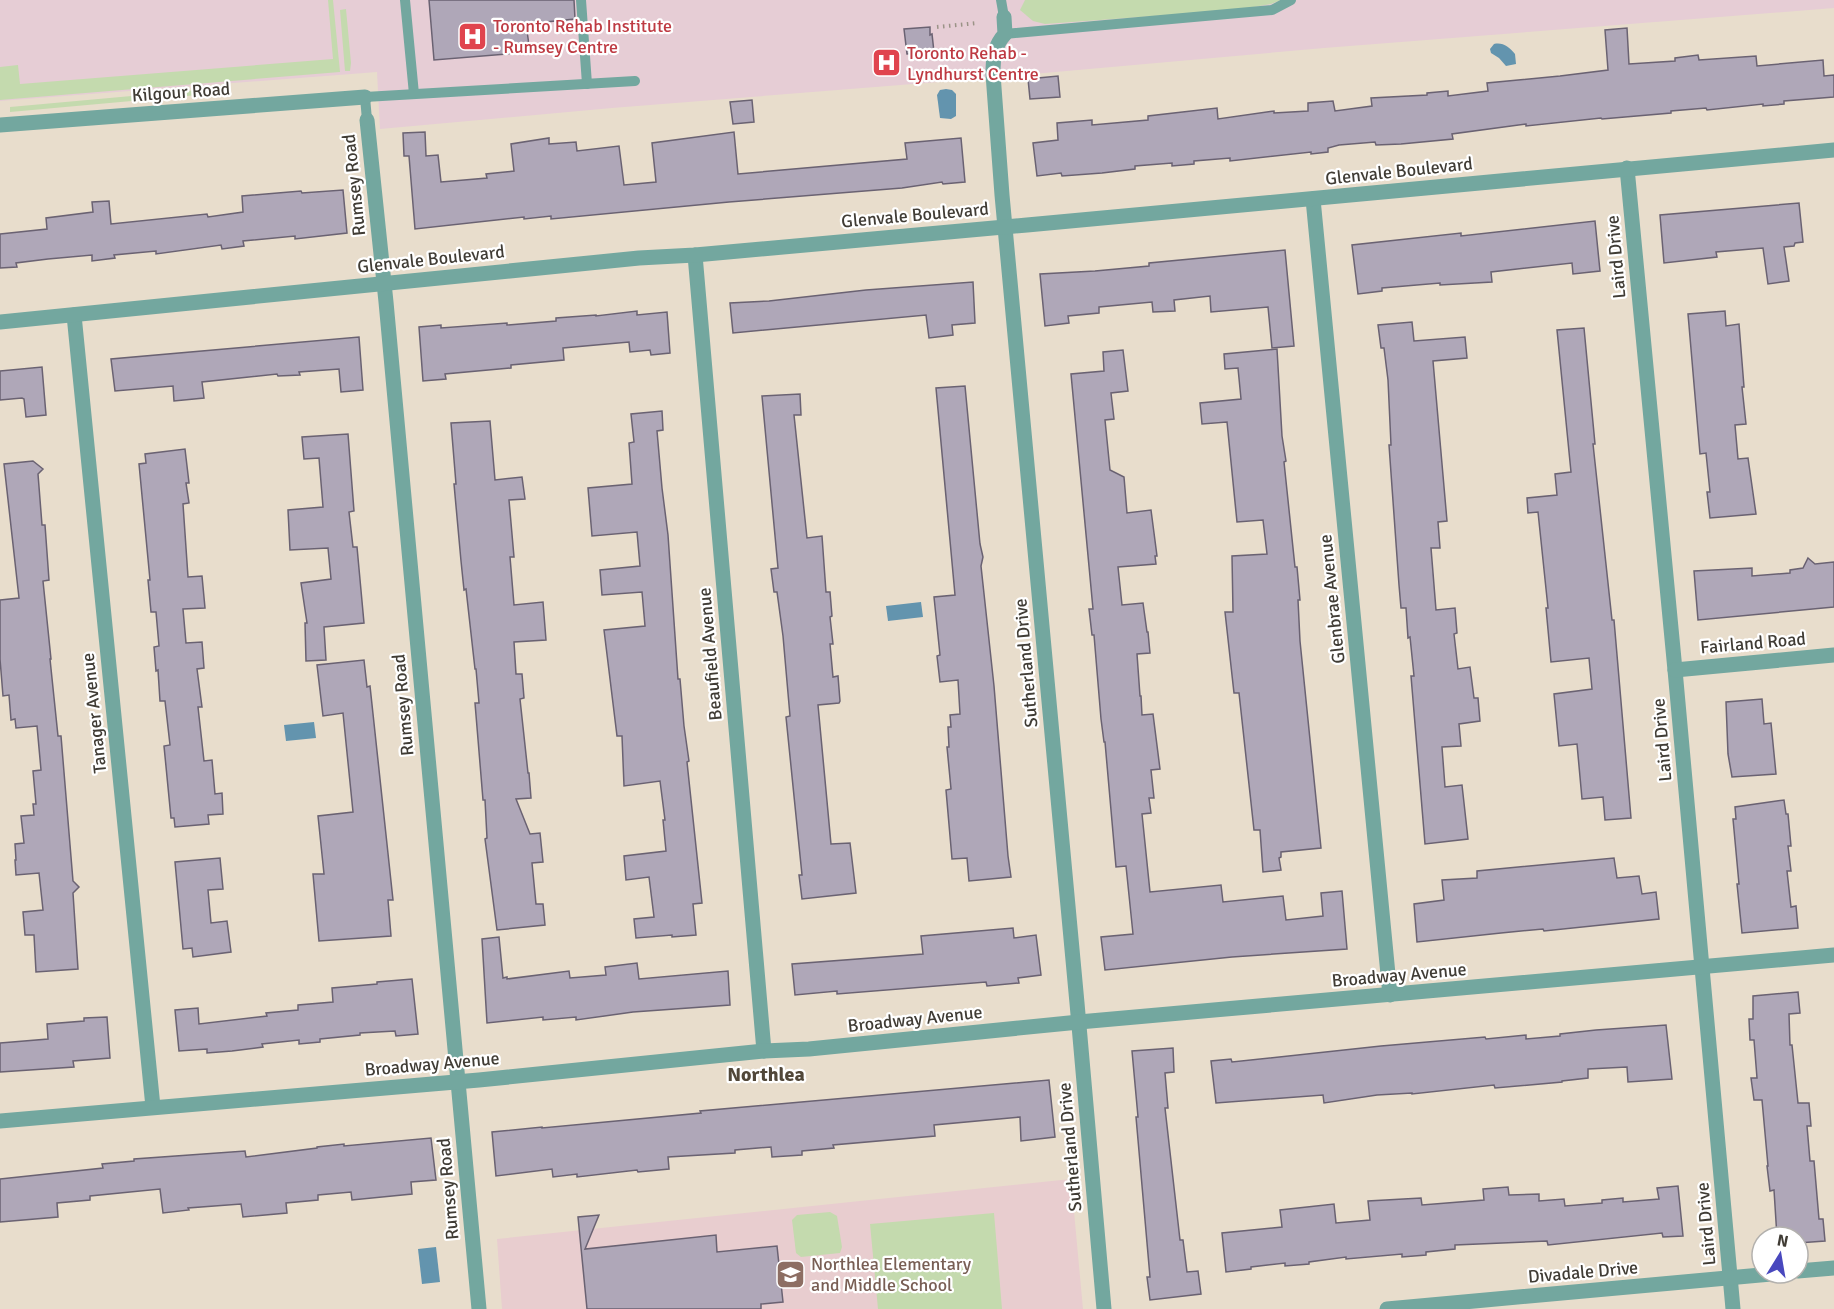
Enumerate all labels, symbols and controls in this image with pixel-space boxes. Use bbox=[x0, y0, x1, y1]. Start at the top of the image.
place label: Toronto Rehab Institute - Rumsey Centre bbox=[493, 15, 672, 58]
hospital icon: Toronto Rehab Institute - Rumsey Centre bbox=[456, 20, 488, 52]
place label: Toronto Rehab - Lyndhurst Centre bbox=[907, 42, 1039, 85]
hospital icon: Toronto Rehab - Lyndhurst Centre bbox=[870, 47, 902, 79]
street label: Kilgour Road bbox=[131, 78, 231, 106]
street label: Rumsey Road bbox=[338, 133, 370, 237]
street label: Glenvale Boulevard bbox=[1324, 152, 1474, 190]
street label: Glenvale Boulevard bbox=[840, 198, 990, 232]
street label: Laird Drive bbox=[1601, 214, 1631, 300]
street label: Glenvale Boulevard bbox=[356, 240, 506, 278]
street label: Glenbrae Avenue bbox=[1314, 533, 1350, 665]
street label: Beaufield Avenue bbox=[693, 587, 727, 721]
street label: Sutherland Drive bbox=[1009, 597, 1043, 729]
street label: Fairland Road bbox=[1699, 627, 1807, 659]
street label: Tanager Avenue bbox=[77, 652, 111, 774]
street label: Rumsey Road bbox=[388, 653, 418, 757]
street label: Laird Drive bbox=[1647, 697, 1677, 783]
street label: Broadway Avenue bbox=[1331, 958, 1467, 992]
street label: Broadway Avenue bbox=[847, 1001, 983, 1037]
street label: Broadway Avenue bbox=[364, 1047, 500, 1081]
district label: Northlea bbox=[727, 1062, 805, 1087]
street label: Sutherland Drive bbox=[1053, 1081, 1087, 1213]
street label: Rumsey Road bbox=[433, 1137, 463, 1241]
street label: Laird Drive bbox=[1691, 1181, 1721, 1267]
north arrow bbox=[1750, 1225, 1810, 1285]
text: N bbox=[1775, 1230, 1790, 1252]
place label: Northlea Elementary and Middle School bbox=[811, 1253, 972, 1296]
street label: Divadale Drive bbox=[1527, 1256, 1639, 1288]
school or university icon: Northlea Elementary and Middle School bbox=[774, 1258, 806, 1290]

